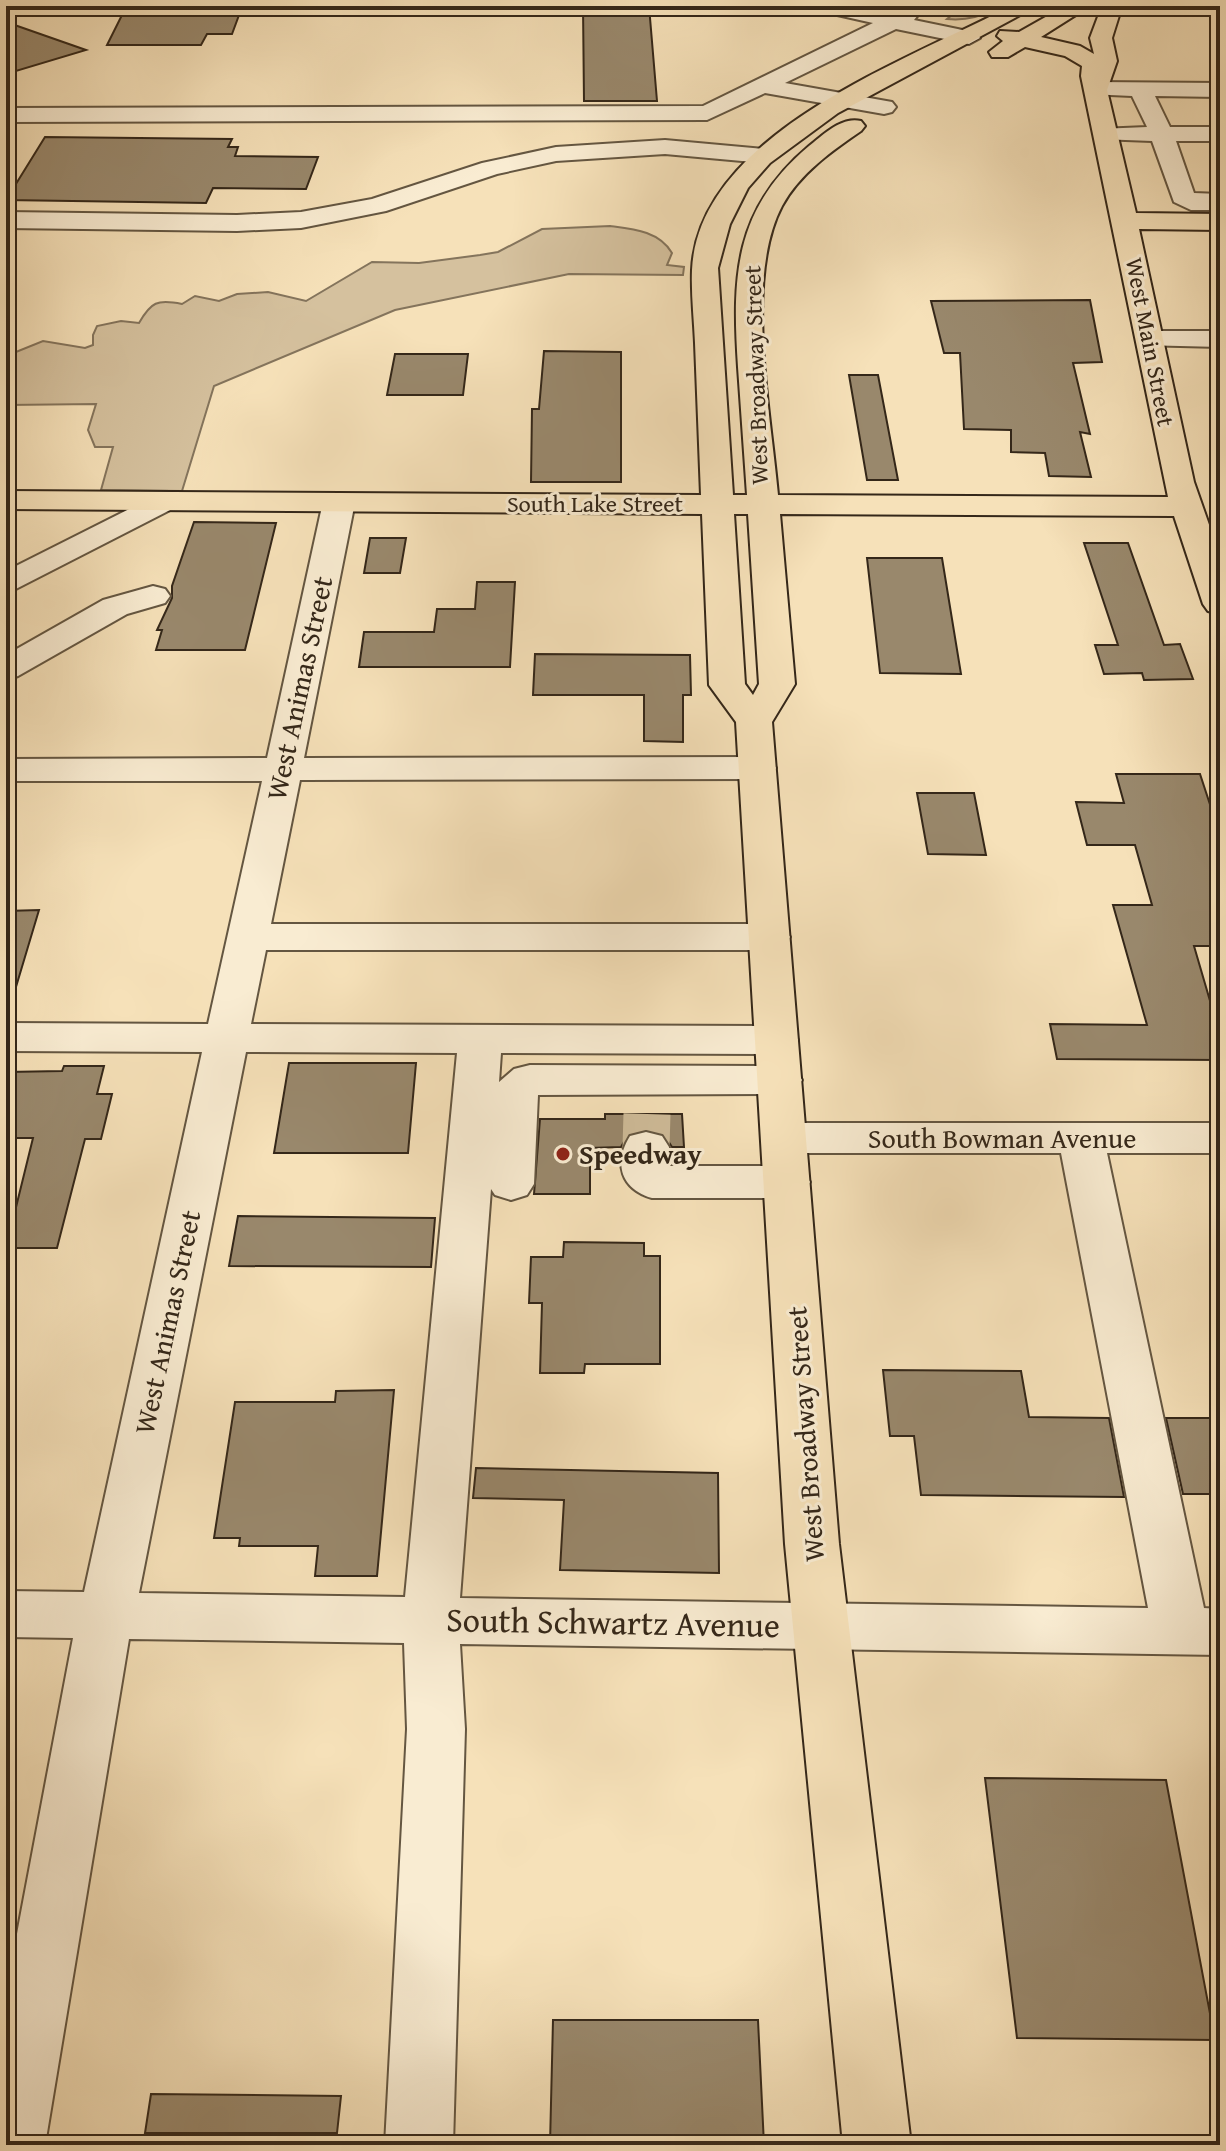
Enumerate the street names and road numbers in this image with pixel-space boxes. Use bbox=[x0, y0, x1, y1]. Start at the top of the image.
street label: West Main Street bbox=[1117, 255, 1184, 430]
street label: West Broadway Street bbox=[734, 264, 777, 485]
street label: South Lake Street bbox=[507, 486, 684, 521]
street label: West Animas Street bbox=[255, 572, 342, 804]
street label: South Bowman Avenue bbox=[868, 1117, 1136, 1158]
street label: West Animas Street bbox=[123, 1206, 210, 1438]
street label: West Broadway Street bbox=[775, 1305, 834, 1563]
street label: South Schwartz Avenue bbox=[446, 1594, 780, 1649]

